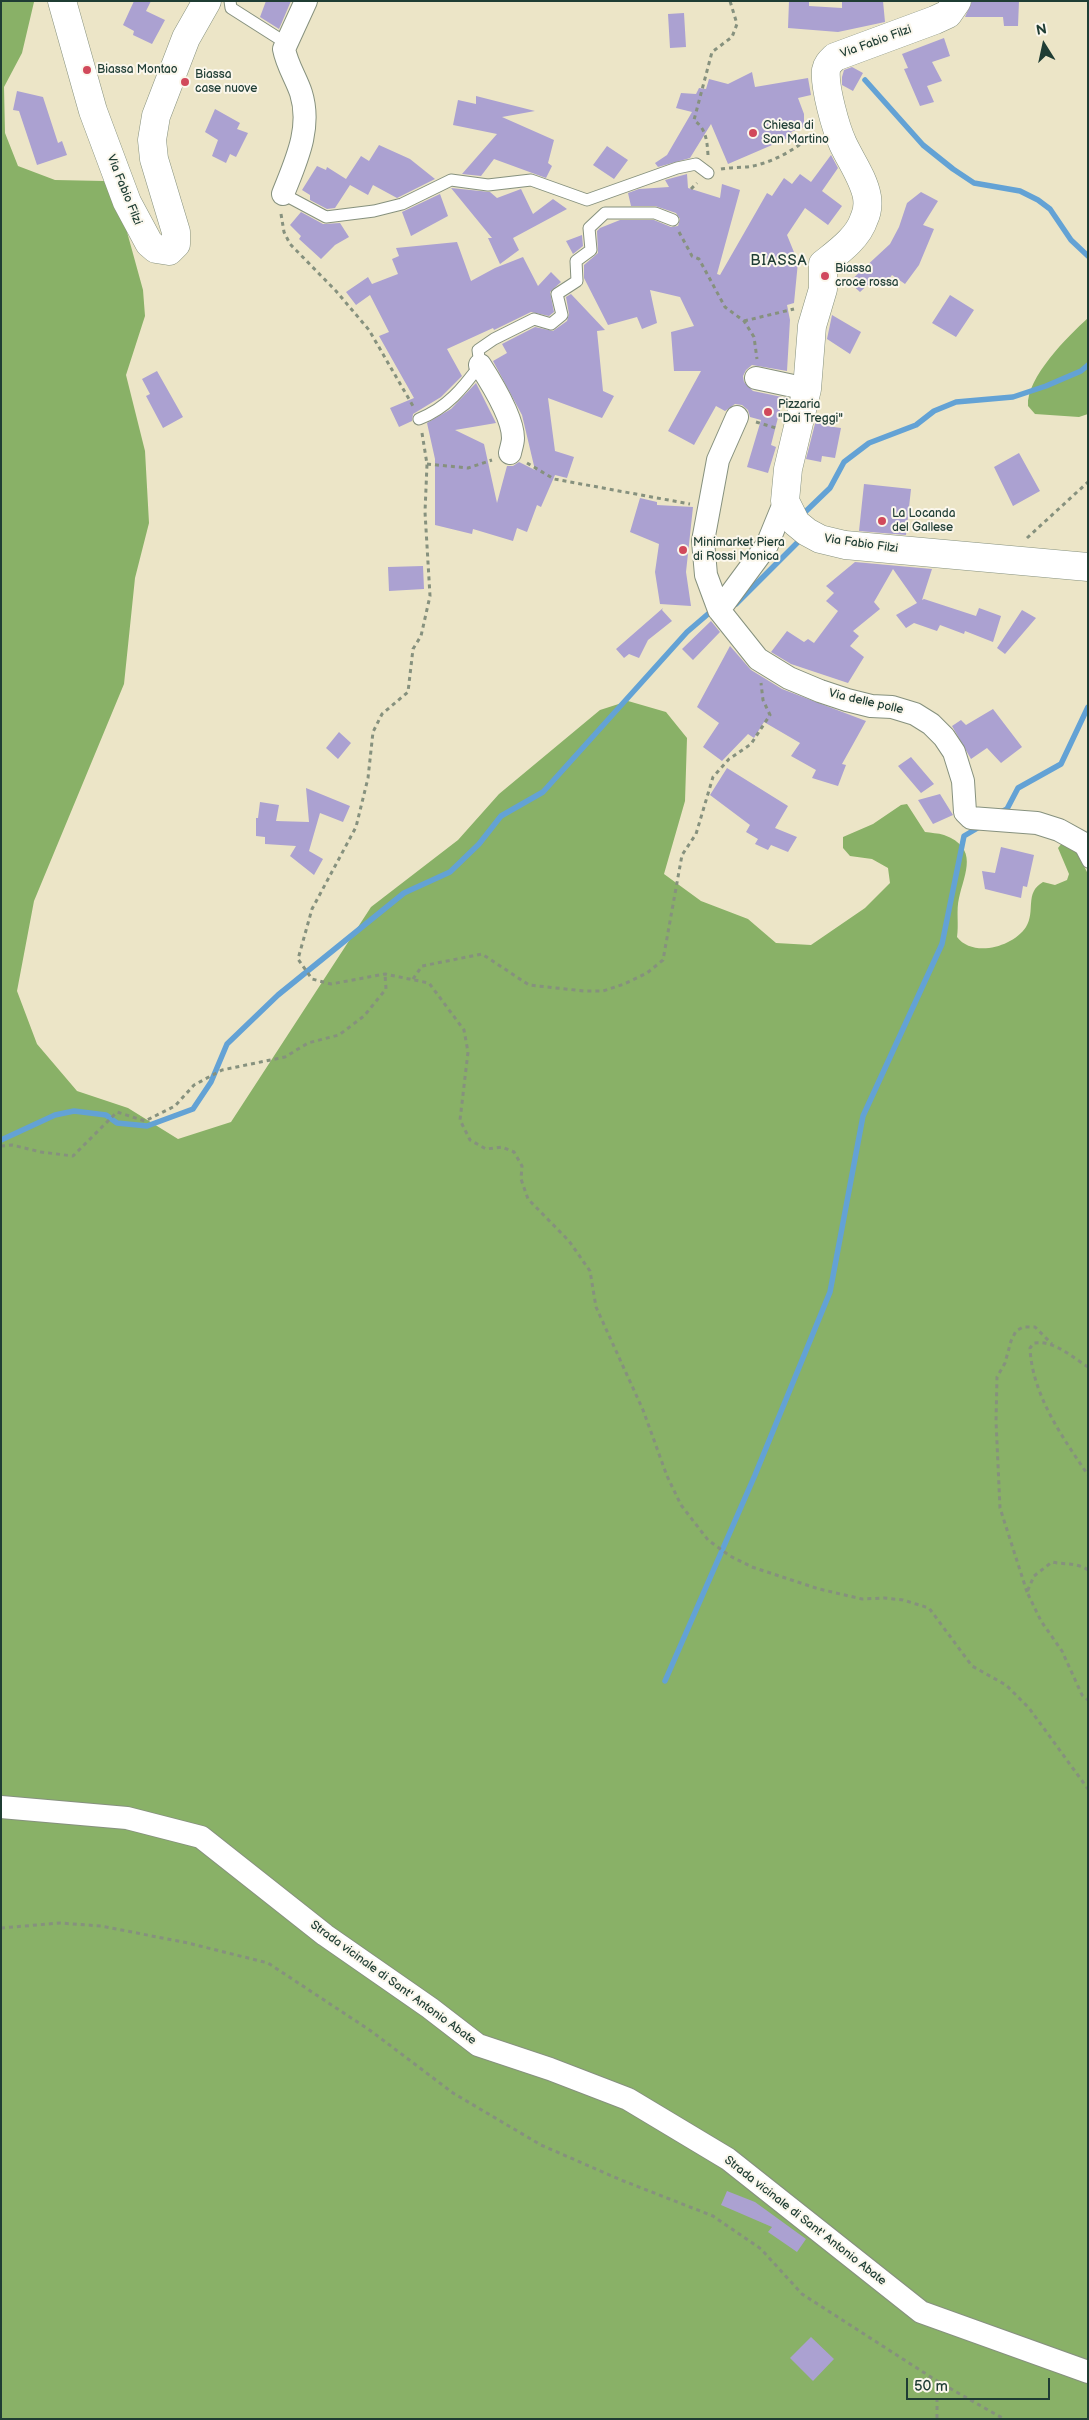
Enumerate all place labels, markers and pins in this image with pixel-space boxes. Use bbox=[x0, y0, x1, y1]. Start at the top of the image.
place label: Biassa Montao bbox=[97, 63, 178, 77]
marker: Biassa Montao bbox=[81, 64, 93, 76]
place label: Biassa case nuove bbox=[195, 68, 257, 96]
marker: Biassa case nuove bbox=[179, 76, 191, 88]
place label: Chiesa di San Martino bbox=[763, 119, 829, 147]
marker: Chiesa di San Martino bbox=[747, 127, 759, 139]
place label: Biassa croce rossa bbox=[835, 262, 899, 290]
marker: Biassa croce rossa bbox=[819, 270, 831, 282]
place label: Pizzaria "Dai Treggi" bbox=[778, 398, 843, 426]
marker: Pizzaria "Dai Treggi" bbox=[762, 406, 774, 418]
place label: La Locanda del Gallese bbox=[892, 507, 956, 535]
marker: La Locanda del Gallese bbox=[876, 515, 888, 527]
place label: Minimarket Piera di Rossi Monica bbox=[693, 536, 785, 564]
marker: Minimarket Piera di Rossi Monica bbox=[677, 544, 689, 556]

